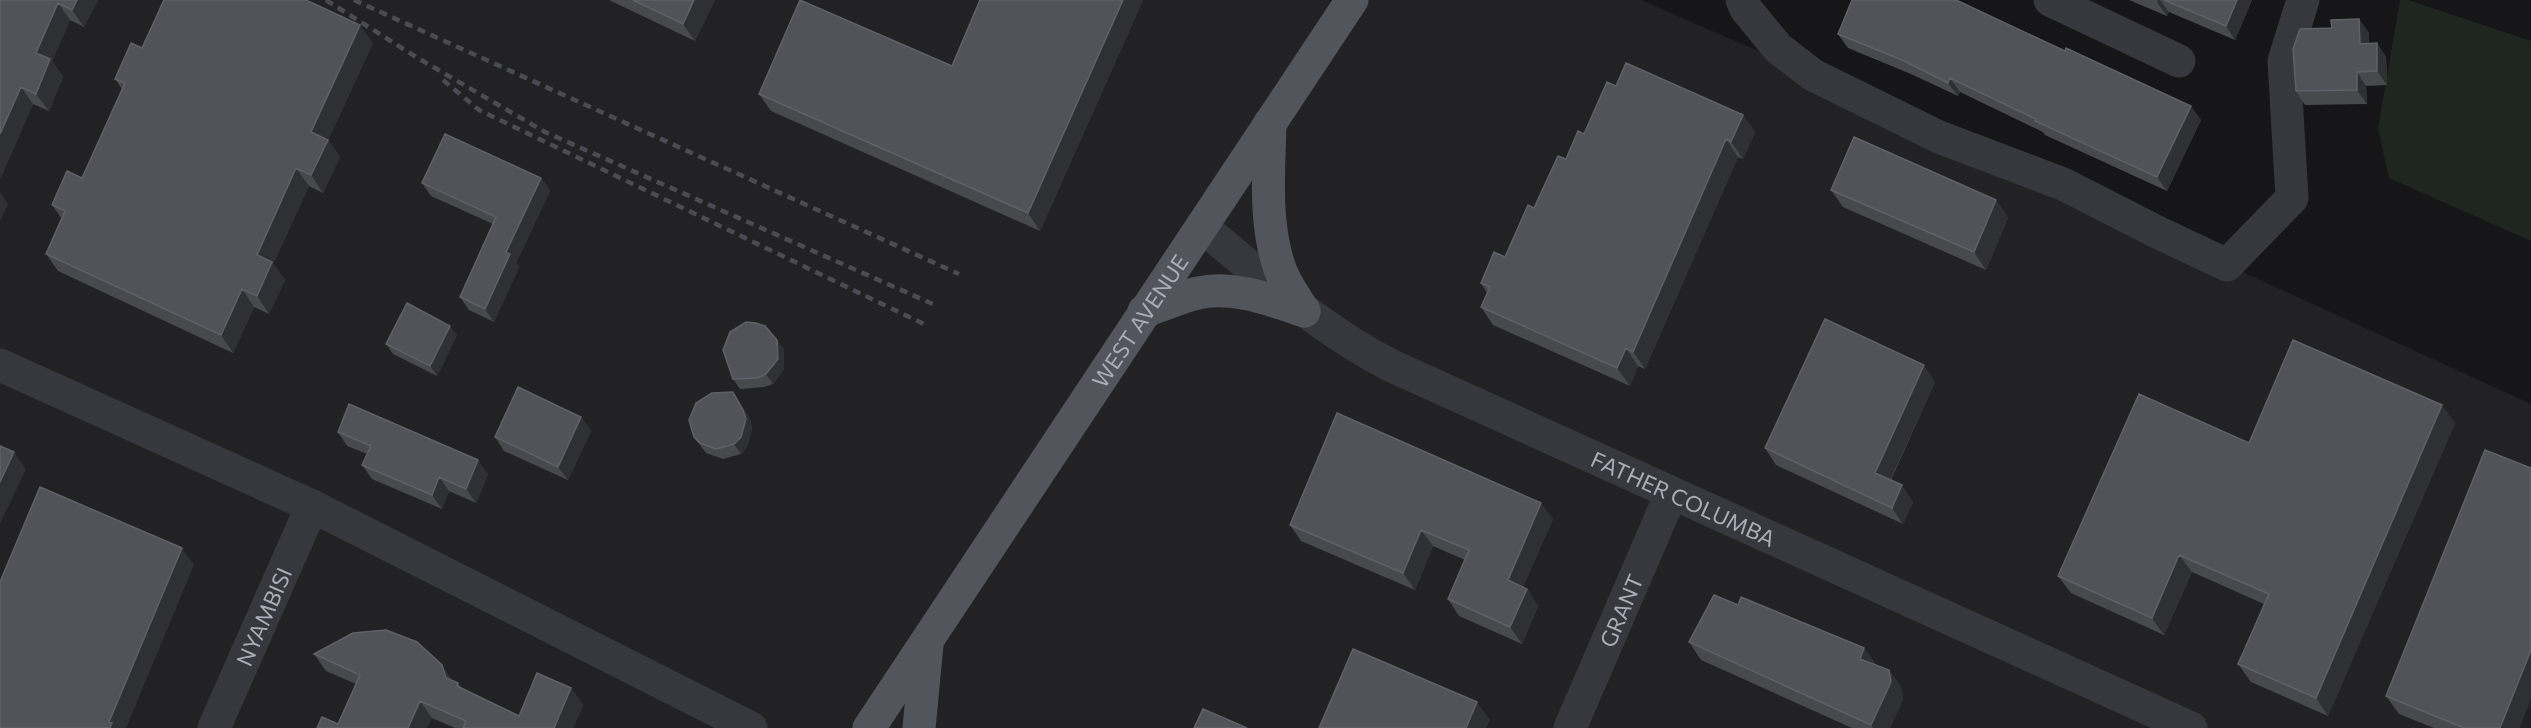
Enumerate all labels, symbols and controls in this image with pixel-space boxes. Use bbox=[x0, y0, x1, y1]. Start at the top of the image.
street label: WEST AVENUE bbox=[1086, 249, 1193, 392]
street label: FATHER COLUMBA bbox=[1587, 445, 1780, 552]
street label: NYAMBISI bbox=[230, 563, 297, 670]
street label: GRANT bbox=[1593, 570, 1648, 651]

